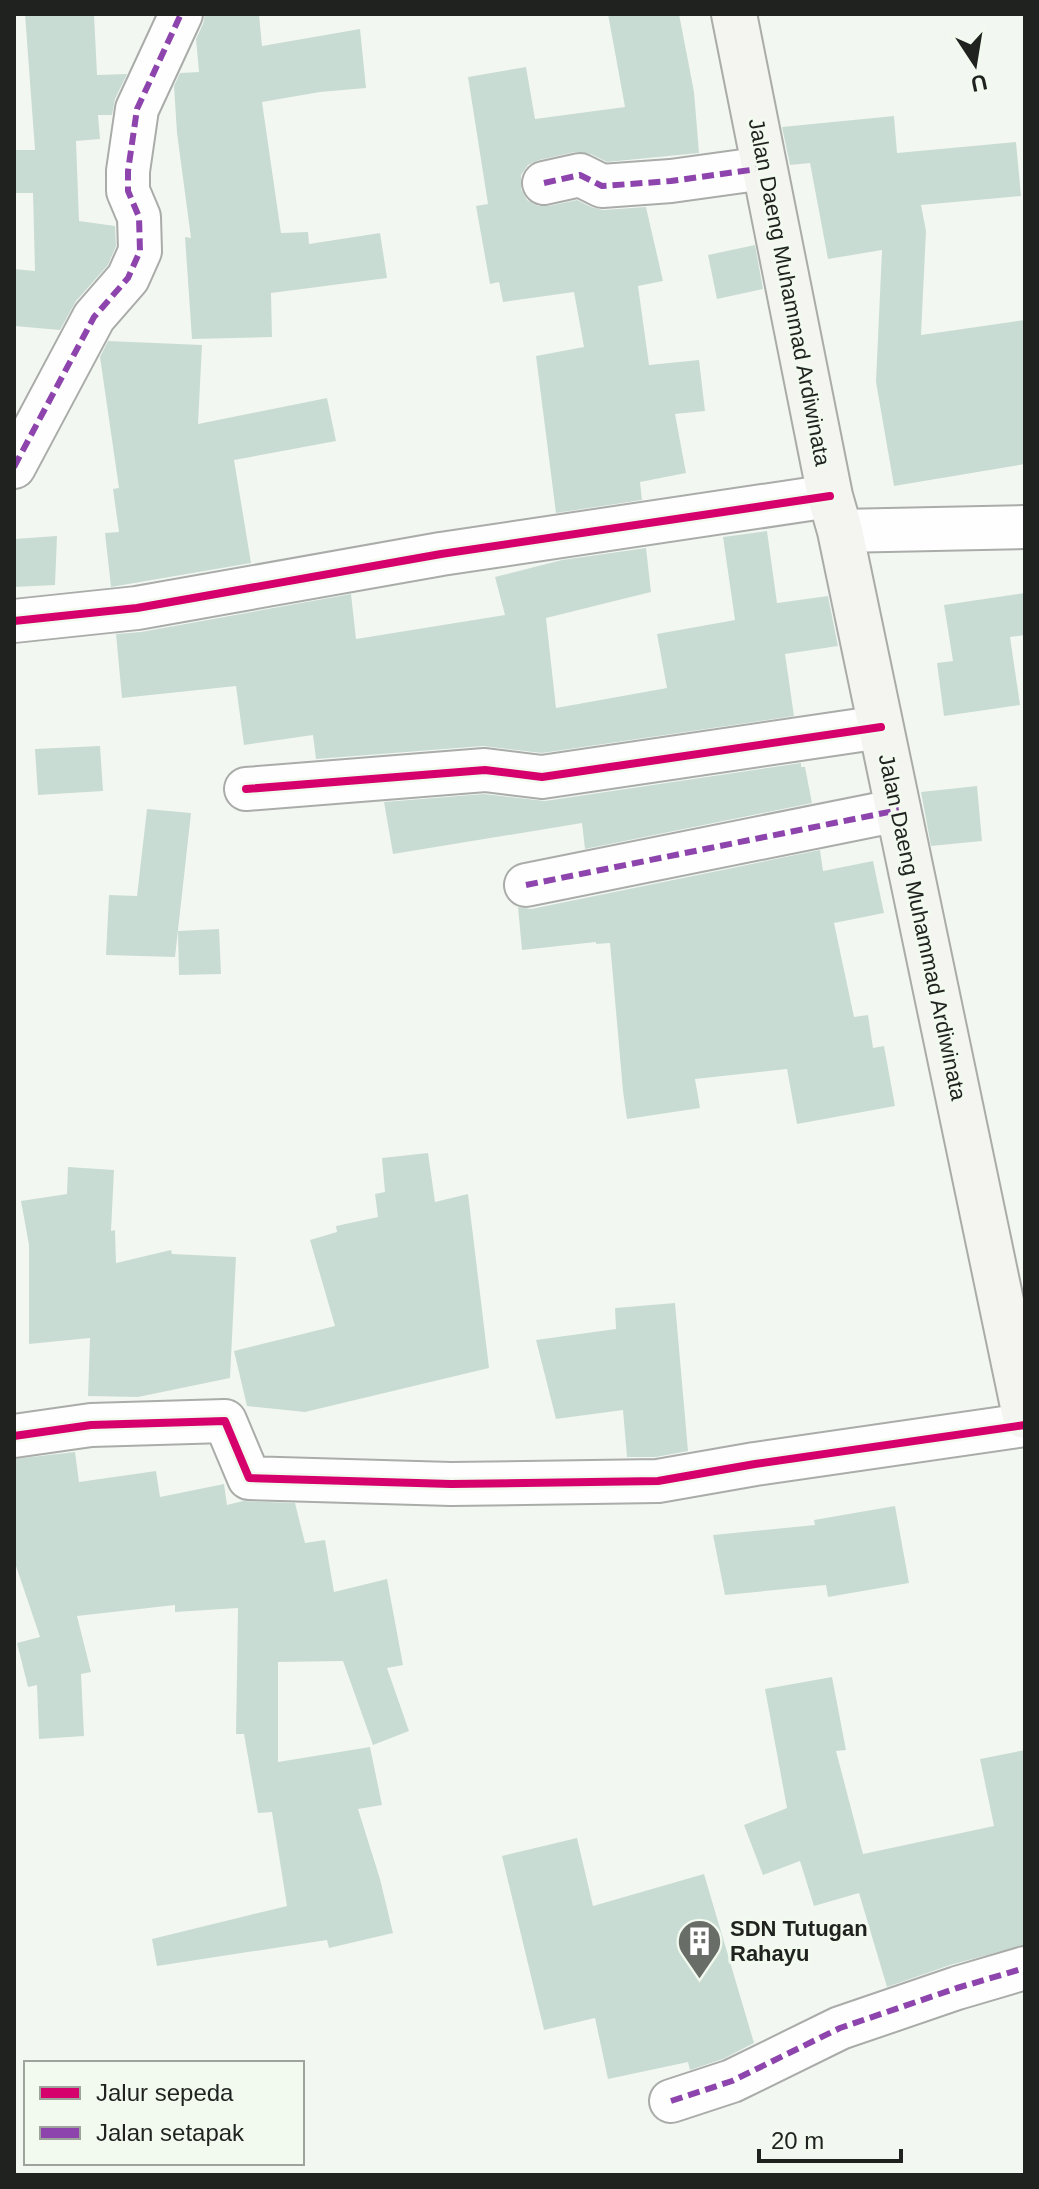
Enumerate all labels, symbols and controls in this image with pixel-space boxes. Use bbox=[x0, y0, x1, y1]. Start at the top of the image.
north arrow bbox=[935, 24, 1015, 104]
text: U bbox=[969, 69, 989, 97]
street label: Jalan Daeng Muhammad Ardiwinata bbox=[744, 116, 836, 469]
street label: Jalan Daeng Muhammad Ardiwinata bbox=[874, 752, 972, 1103]
place label: SDN Tutugan Rahayu bbox=[730, 1916, 868, 1966]
building icon: SDN Tutugan Rahayu bbox=[675, 1917, 723, 1980]
legend bbox=[24, 2061, 304, 2165]
text: Jalur sepeda bbox=[96, 2079, 234, 2106]
scale bar bbox=[759, 2113, 901, 2163]
text: Jalan setapak bbox=[96, 2119, 245, 2146]
text: 20 m bbox=[771, 2127, 824, 2154]

